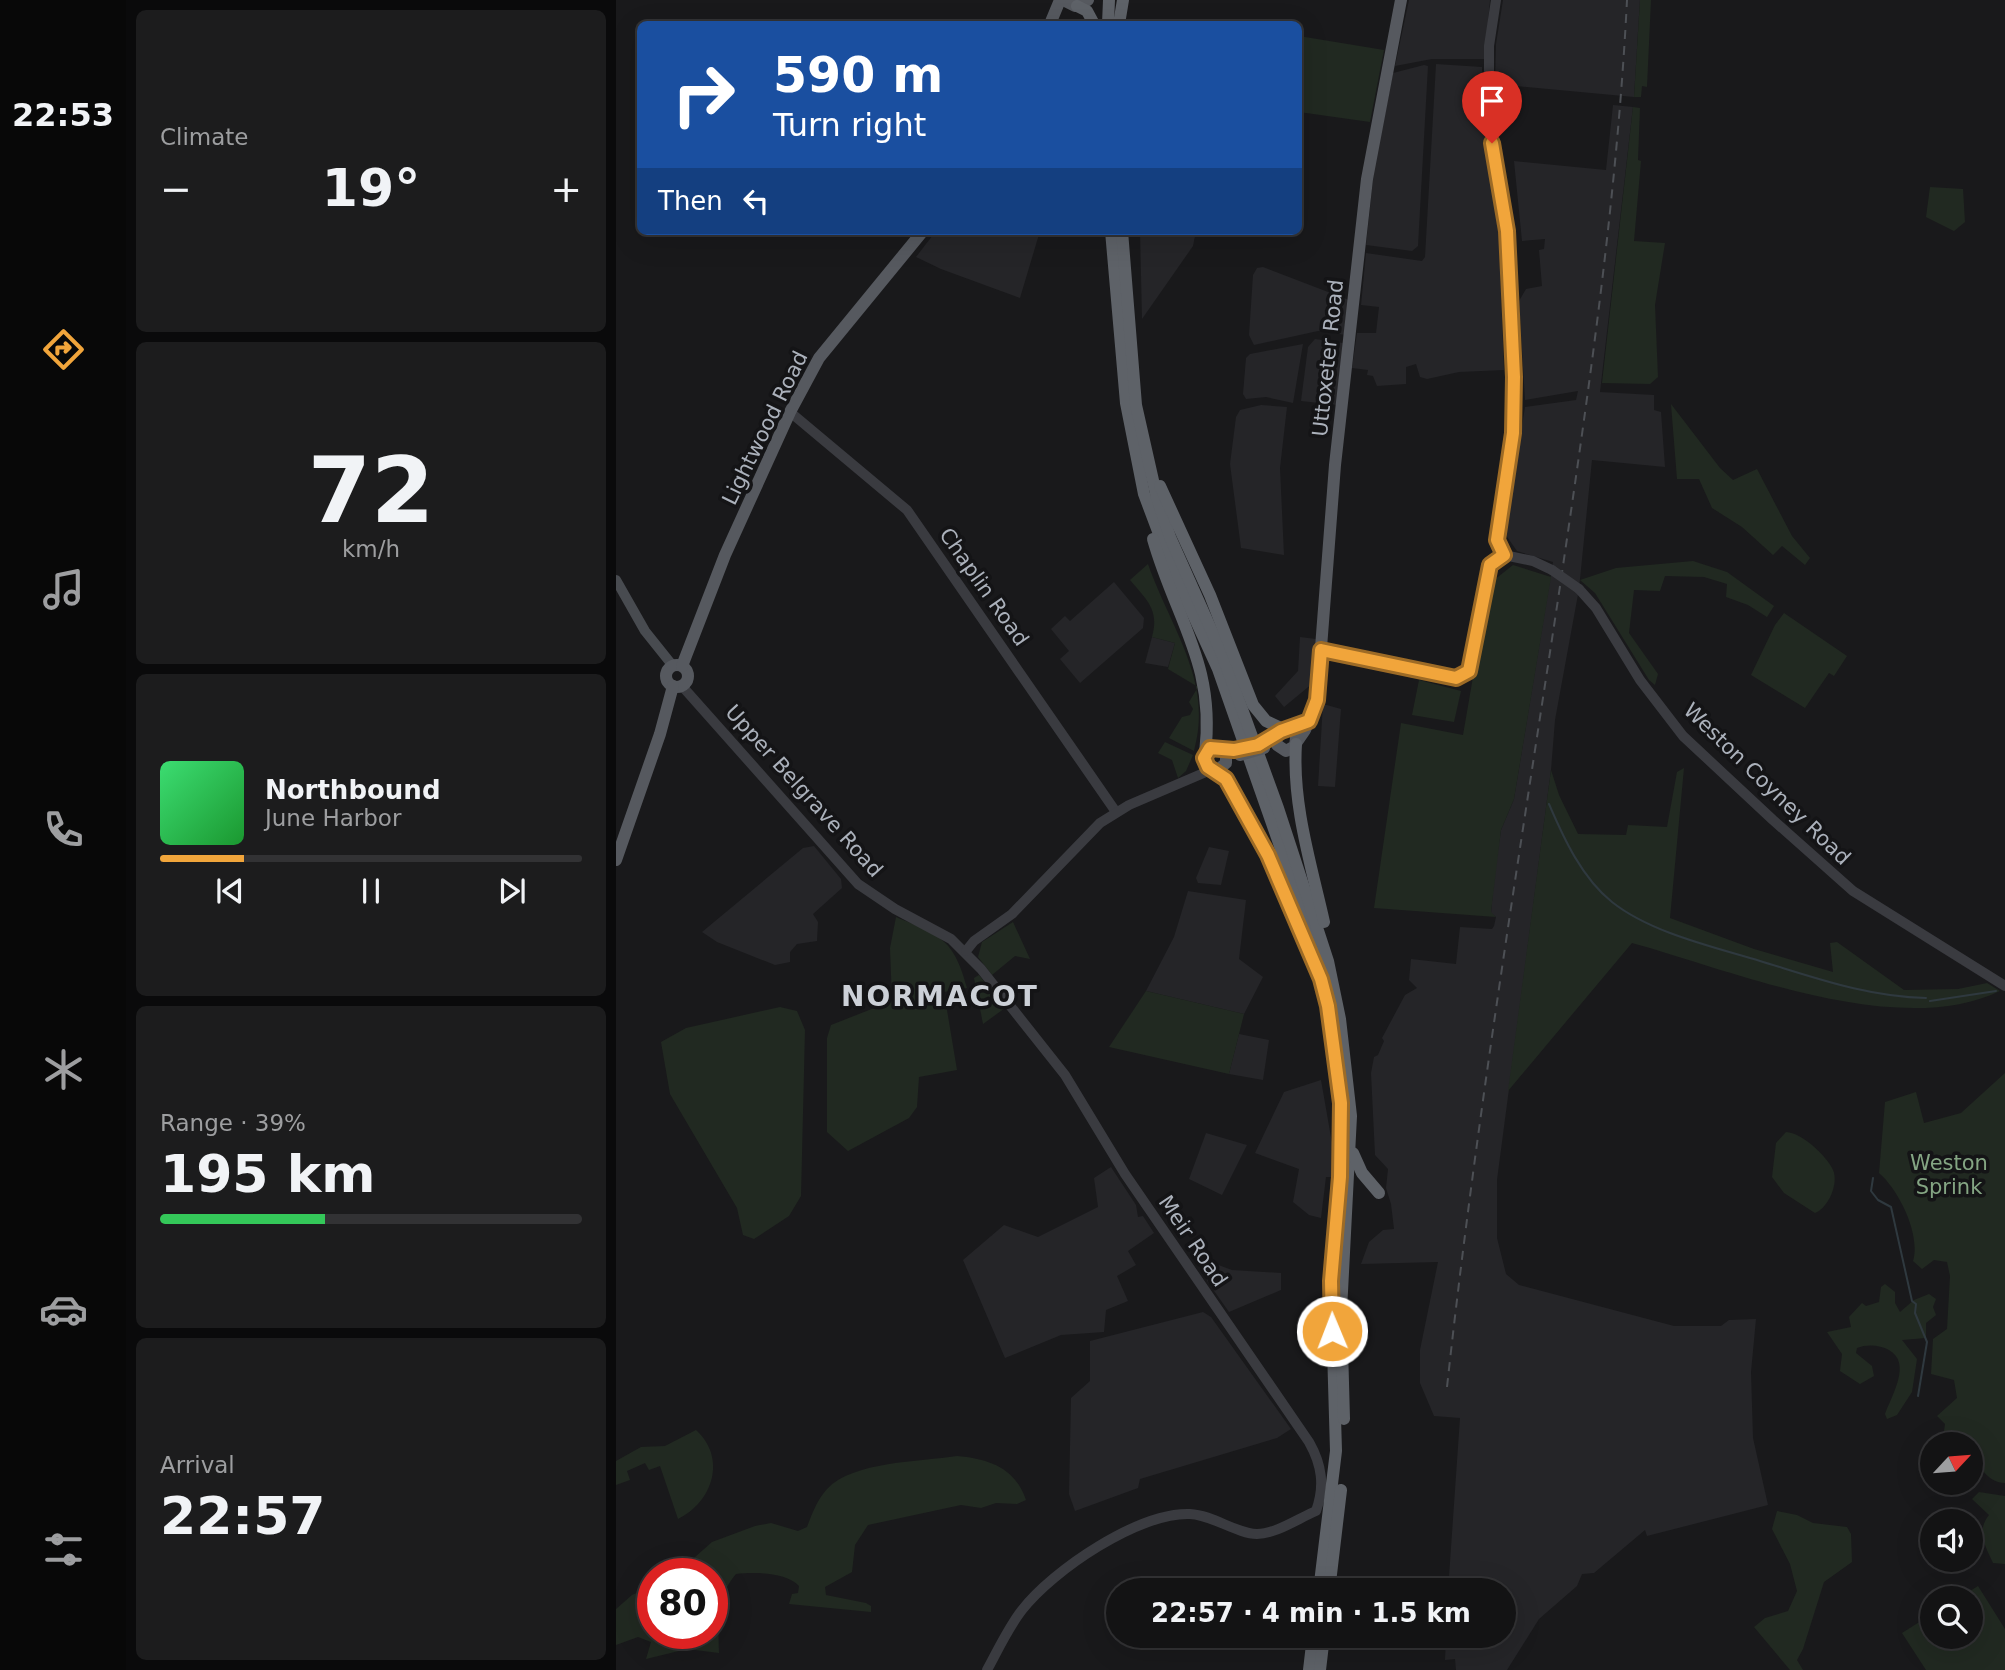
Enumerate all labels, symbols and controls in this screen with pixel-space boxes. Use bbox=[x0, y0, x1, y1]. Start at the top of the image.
text: 590 m bbox=[773, 47, 943, 104]
icon: right bbox=[658, 49, 749, 140]
pin bbox=[1462, 71, 1522, 143]
icon: arrive bbox=[1473, 82, 1511, 120]
text: 22:53 bbox=[12, 96, 114, 134]
text: Turn right bbox=[773, 106, 926, 144]
text: Climate bbox=[160, 124, 249, 150]
text: 19° bbox=[322, 158, 420, 218]
text: − bbox=[160, 167, 192, 211]
text: + bbox=[550, 167, 582, 211]
icon: left bbox=[737, 182, 775, 220]
text: Then bbox=[658, 186, 723, 216]
street label: Uttoxeter Road bbox=[1308, 278, 1348, 438]
icon: directions bbox=[39, 325, 88, 374]
street label: Lightwood Road bbox=[717, 347, 813, 509]
text: 72 bbox=[308, 438, 434, 543]
street label: Chaplin Road bbox=[934, 523, 1034, 651]
text: km/h bbox=[342, 536, 400, 562]
icon: music bbox=[39, 565, 88, 614]
street label: Weston Coyney Road bbox=[1679, 698, 1855, 870]
street label: Upper Belgrave Road bbox=[720, 700, 888, 882]
text: Northbound bbox=[265, 775, 441, 805]
icon: phone bbox=[39, 805, 88, 854]
text: June Harbor bbox=[265, 805, 401, 831]
icon: previous bbox=[211, 872, 249, 910]
icon: pause bbox=[352, 872, 390, 910]
icon: next bbox=[493, 872, 531, 910]
district label: NORMACOT bbox=[841, 980, 1039, 1013]
icon: climate bbox=[39, 1045, 88, 1094]
text: Range · 39% bbox=[160, 1110, 306, 1136]
text: 195 km bbox=[160, 1144, 375, 1204]
park label: Weston Sprink bbox=[1910, 1151, 1988, 1199]
street label: Meir Road bbox=[1154, 1191, 1232, 1291]
icon: car bbox=[39, 1285, 88, 1334]
position arrow bbox=[1295, 1294, 1369, 1368]
north arrow bbox=[1920, 1432, 1983, 1494]
map controls bbox=[1920, 1432, 1983, 1649]
text: Arrival bbox=[160, 1452, 235, 1478]
text: 22:57 bbox=[160, 1486, 326, 1546]
button: sound bbox=[1920, 1509, 1983, 1572]
icon: filters bbox=[39, 1525, 88, 1574]
speed limit sign: 80 bbox=[637, 1558, 728, 1649]
button: search bbox=[1920, 1586, 1983, 1649]
text: 22:57 · 4 min · 1.5 km bbox=[1151, 1598, 1471, 1628]

